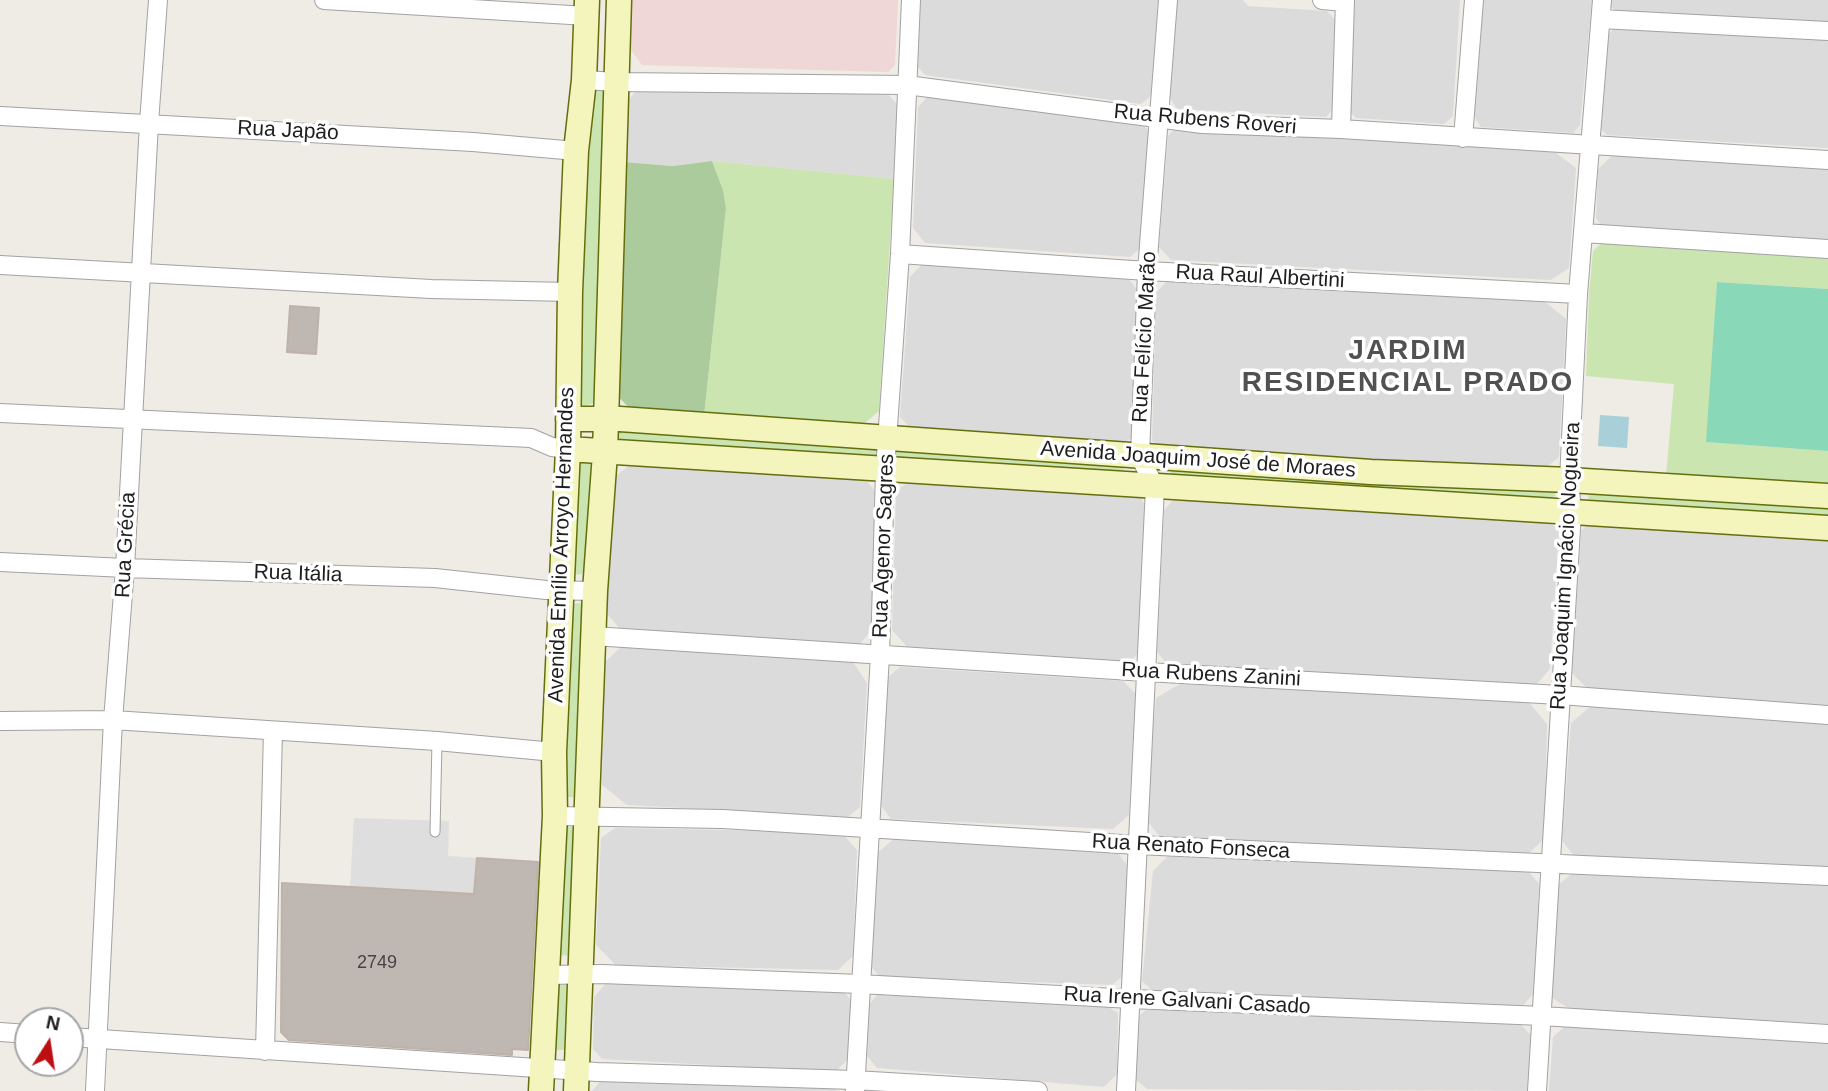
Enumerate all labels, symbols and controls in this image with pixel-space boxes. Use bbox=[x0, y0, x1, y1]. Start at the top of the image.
street label: Rua Rubens Roveri bbox=[1113, 99, 1297, 141]
street label: Rua Japão bbox=[237, 116, 339, 146]
street label: Rua Felício Marão bbox=[1128, 251, 1162, 423]
street label: Rua Raul Albertini bbox=[1175, 260, 1345, 294]
district label: JARDIM RESIDENCIAL PRADO bbox=[1244, 334, 1572, 400]
street label: Avenida Emílio Arroyo Hernandes bbox=[544, 387, 580, 703]
street label: Rua Joaquim Ignácio Nogueira bbox=[1546, 421, 1586, 711]
street label: Avenida Joaquim José de Moraes bbox=[1040, 436, 1356, 484]
street label: Rua Agenor Sagres bbox=[868, 453, 900, 639]
street label: Rua Grécia bbox=[111, 491, 141, 599]
street label: Rua Itália bbox=[253, 560, 343, 588]
street label: Rua Rubens Zanini bbox=[1121, 658, 1301, 692]
street label: Rua Renato Fonseca bbox=[1091, 829, 1291, 865]
house number: 2749 bbox=[357, 952, 397, 974]
street label: Rua Irene Galvani Casado bbox=[1063, 982, 1311, 1020]
north arrow bbox=[14, 1007, 84, 1077]
text: N bbox=[44, 1011, 62, 1035]

